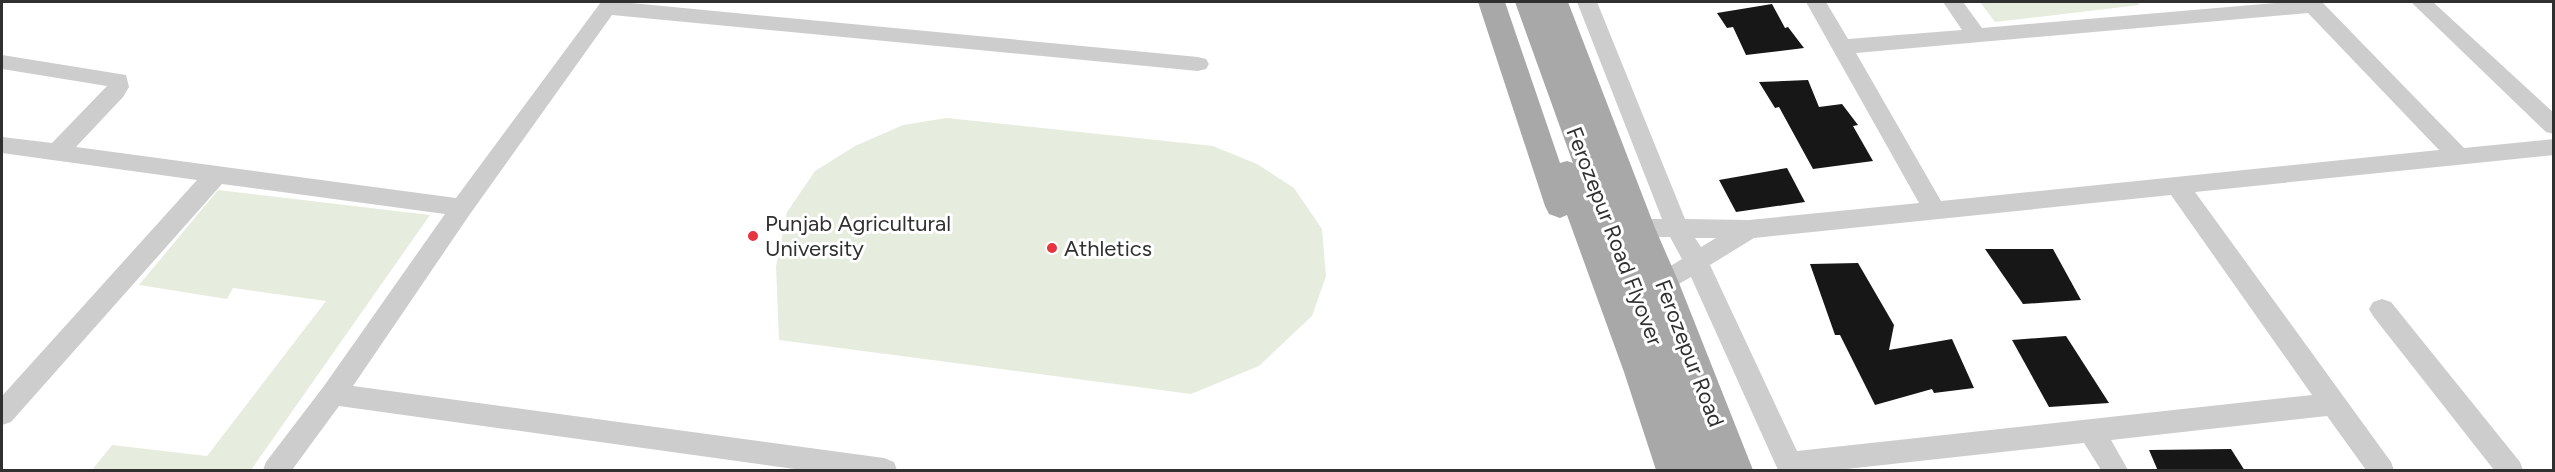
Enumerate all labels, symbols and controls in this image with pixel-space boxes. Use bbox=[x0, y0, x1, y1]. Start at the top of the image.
street label: Ferozepur Road Flyover bbox=[1560, 123, 1669, 350]
place label: Punjab Agricultural University bbox=[765, 210, 951, 262]
marker: Punjab Agricultural University bbox=[746, 229, 760, 243]
place label: Athletics bbox=[1064, 235, 1152, 262]
marker: Athletics bbox=[1045, 241, 1059, 255]
street label: Ferozepur Road bbox=[1649, 276, 1730, 431]

